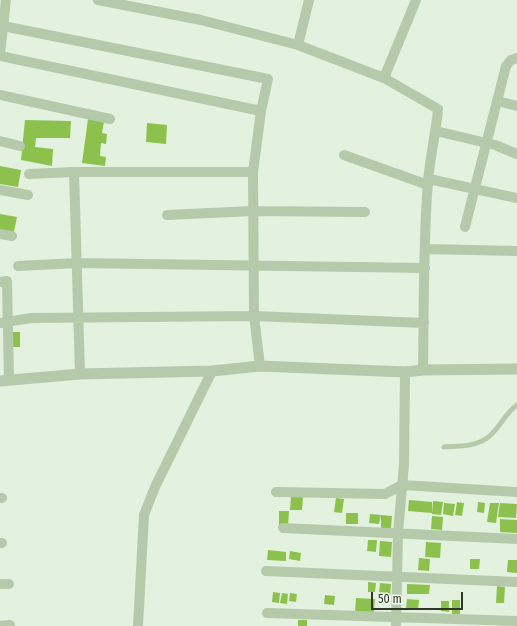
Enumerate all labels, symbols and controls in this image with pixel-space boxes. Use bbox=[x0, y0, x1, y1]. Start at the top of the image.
scale bar bbox=[373, 584, 465, 610]
text: 50 m bbox=[378, 592, 402, 606]

